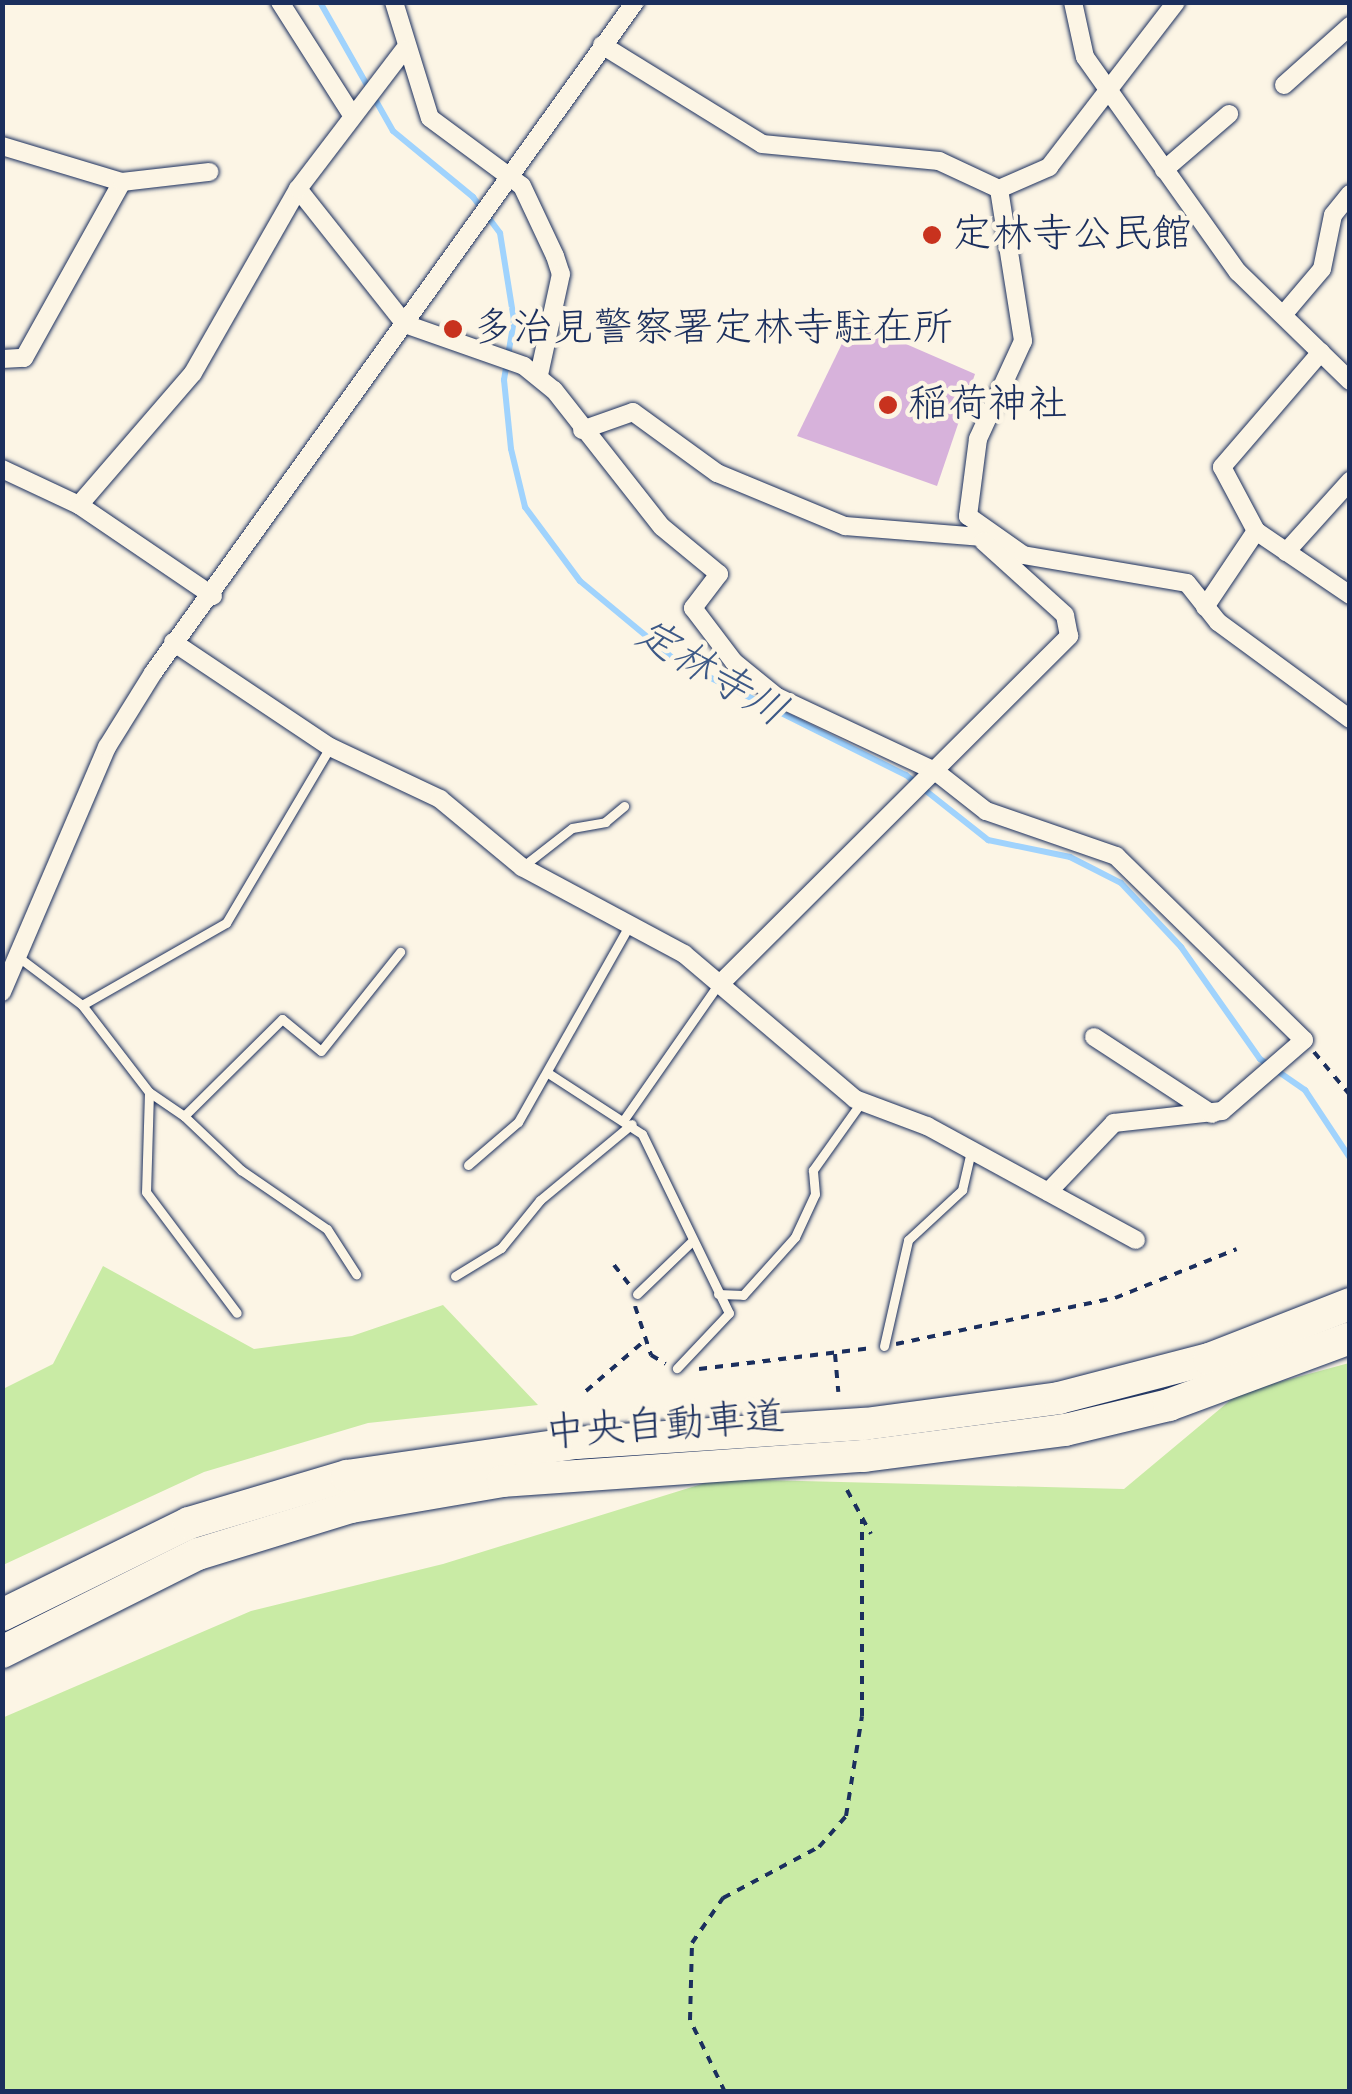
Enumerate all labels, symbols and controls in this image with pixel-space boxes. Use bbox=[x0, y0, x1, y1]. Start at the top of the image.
place label: 定林寺公民館 bbox=[952, 211, 1192, 259]
marker: 定林寺公民館 bbox=[921, 224, 943, 246]
place label: 多治見警察署定林寺駐在所 bbox=[473, 305, 953, 353]
marker: 多治見警察署定林寺駐在所 bbox=[442, 318, 464, 340]
place label: 稲荷神社 bbox=[908, 381, 1068, 429]
marker: 稲荷神社 bbox=[877, 394, 899, 416]
water label: 定林寺川 bbox=[625, 609, 795, 739]
street label: 中央自動車道 bbox=[544, 1394, 786, 1458]

